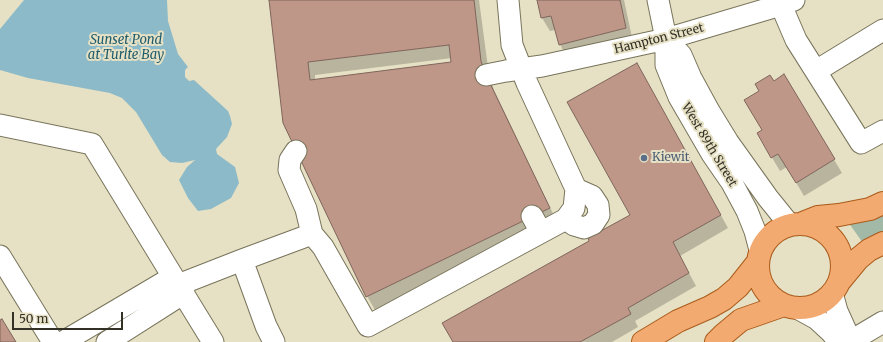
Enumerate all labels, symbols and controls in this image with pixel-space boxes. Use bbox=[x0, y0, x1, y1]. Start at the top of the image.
street label: Hampton Street bbox=[613, 21, 705, 57]
water label: Sunset Pond at Turlte Bay bbox=[88, 32, 164, 63]
street label: West 89th Street bbox=[678, 101, 740, 189]
place label: Kiewit bbox=[652, 151, 690, 165]
marker: Kiewit bbox=[639, 153, 649, 163]
scale bar bbox=[14, 304, 125, 330]
text: 50 m bbox=[19, 311, 48, 326]

